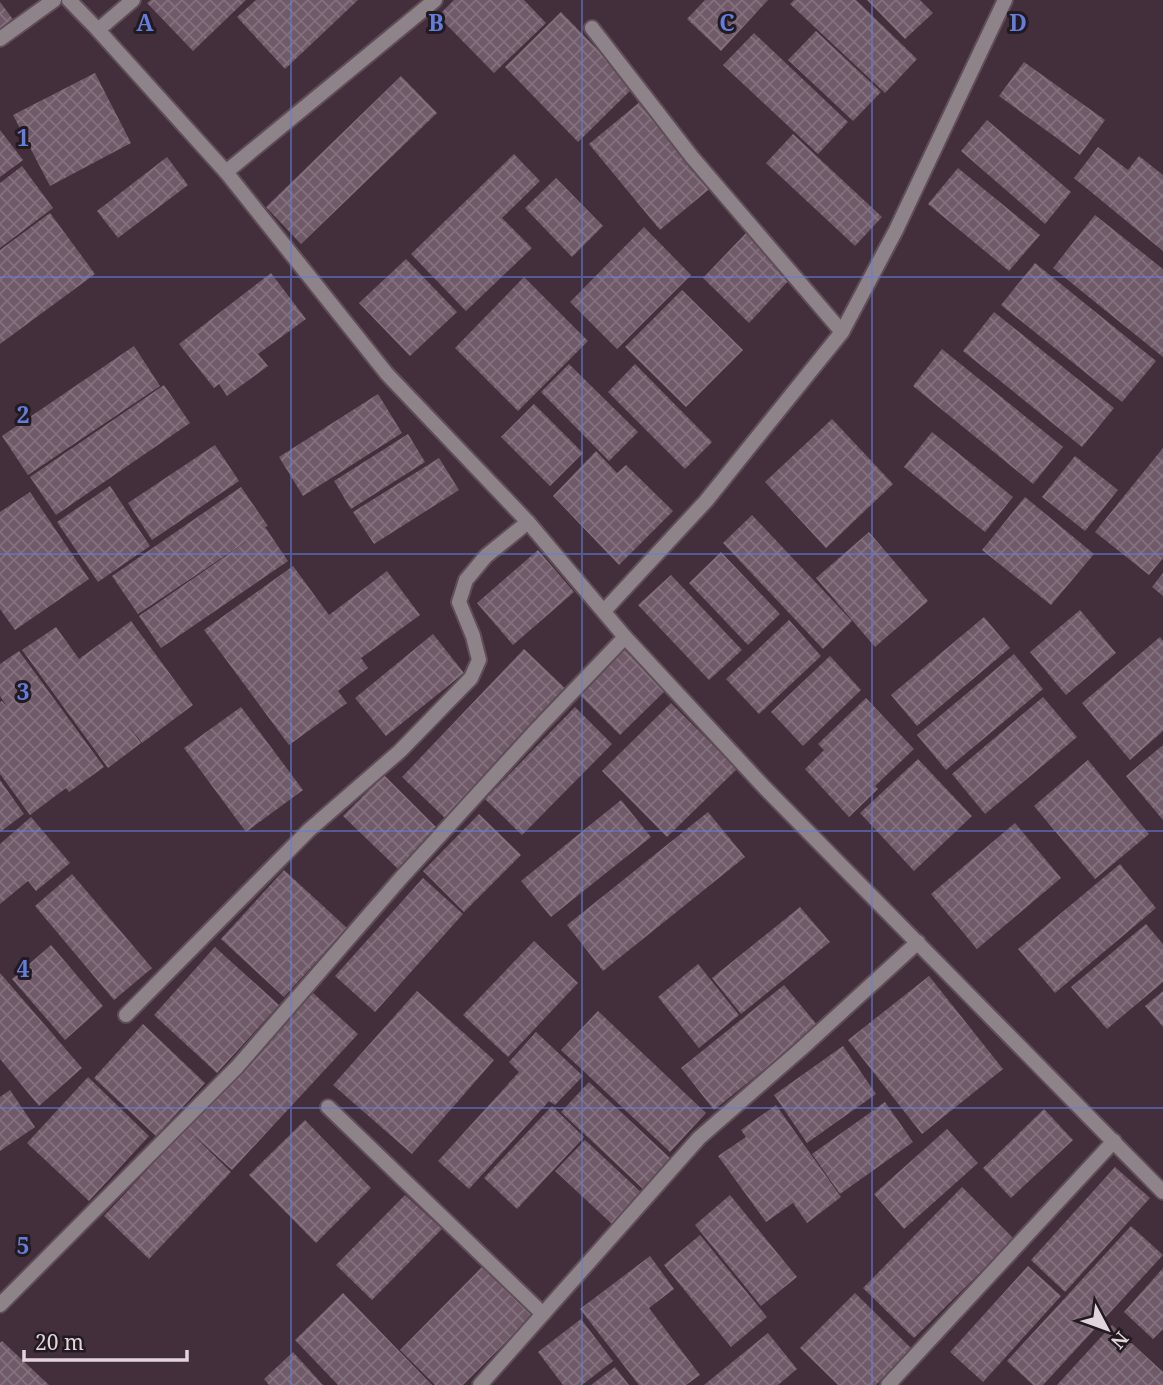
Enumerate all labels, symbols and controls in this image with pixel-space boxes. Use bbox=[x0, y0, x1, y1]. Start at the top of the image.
text: A bbox=[136, 6, 154, 38]
text: B bbox=[428, 6, 444, 38]
text: C bbox=[719, 6, 735, 38]
text: D bbox=[1009, 6, 1027, 38]
text: 1 bbox=[17, 121, 30, 153]
text: 2 bbox=[17, 398, 30, 430]
text: 3 bbox=[17, 675, 30, 707]
text: 4 bbox=[17, 952, 30, 984]
text: 5 bbox=[17, 1229, 30, 1261]
north arrow bbox=[1072, 1294, 1142, 1364]
scale bar bbox=[24, 1318, 187, 1362]
text: N bbox=[1105, 1326, 1135, 1354]
text: 20 m bbox=[35, 1328, 84, 1356]

